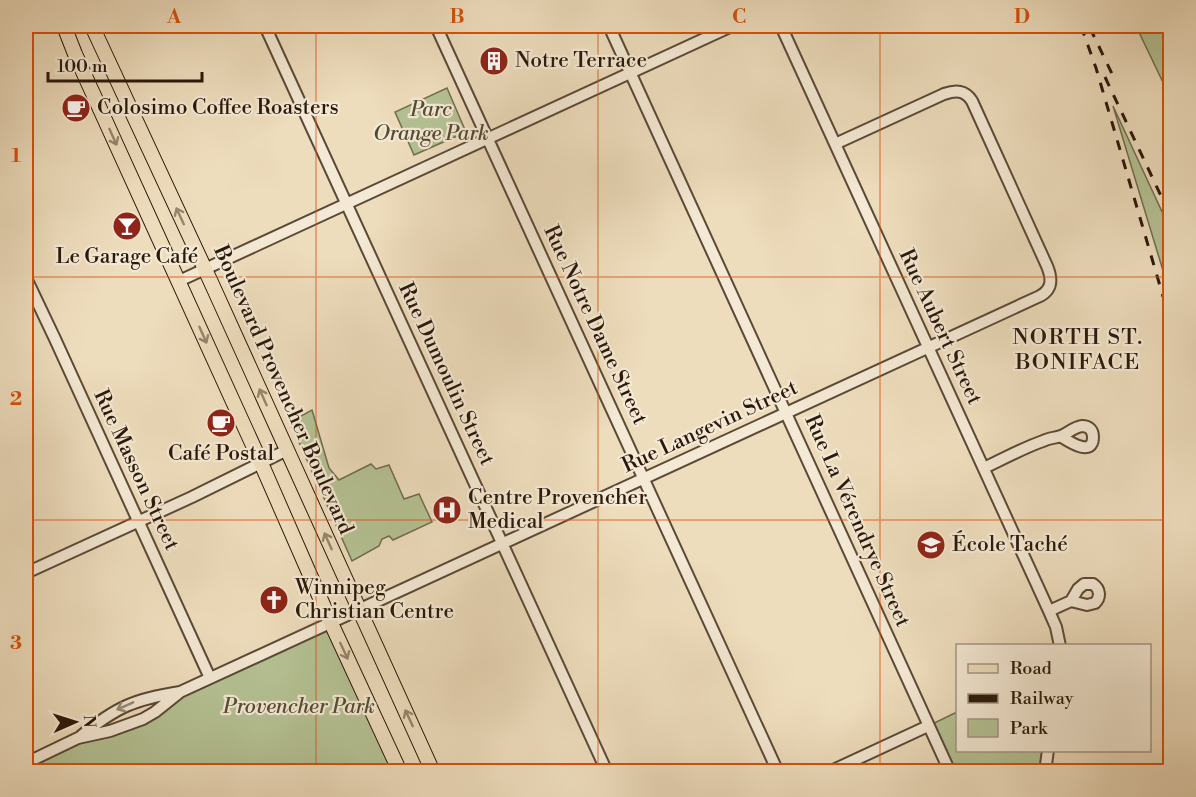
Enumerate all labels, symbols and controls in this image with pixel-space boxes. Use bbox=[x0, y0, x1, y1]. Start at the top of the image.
text: A bbox=[166, 5, 182, 30]
text: B bbox=[449, 5, 465, 30]
text: C bbox=[732, 5, 746, 30]
text: D bbox=[1014, 5, 1030, 30]
scale bar bbox=[48, 45, 202, 83]
building icon: Notre Terrace bbox=[478, 45, 510, 77]
place label: Notre Terrace bbox=[515, 48, 647, 74]
text: 100 m bbox=[57, 55, 108, 78]
cafe icon: Colosimo Coffee Roasters bbox=[60, 92, 92, 124]
place label: Colosimo Coffee Roasters bbox=[97, 95, 339, 121]
park label: Parc Orange Park bbox=[373, 97, 489, 147]
one-way arrow bbox=[108, 127, 119, 145]
text: 1 bbox=[11, 144, 21, 169]
one-way arrow bbox=[174, 208, 186, 226]
bar icon: Le Garage Café bbox=[111, 210, 143, 242]
street label: Rue Notre Dame Street bbox=[537, 221, 653, 429]
street label: Boulevard Provencher Boulevard bbox=[207, 241, 359, 538]
place label: Le Garage Café bbox=[56, 244, 198, 270]
street label: Rue Aubert Street bbox=[893, 245, 988, 409]
street label: Rue Dumoulin Street bbox=[392, 278, 500, 470]
district label: NORTH ST. BONIFACE bbox=[1012, 324, 1144, 376]
one-way arrow bbox=[198, 325, 209, 343]
street label: Rue Langevin Street bbox=[618, 375, 802, 479]
street label: Rue Masson Street bbox=[87, 385, 185, 555]
text: 2 bbox=[10, 387, 22, 412]
one-way arrow bbox=[256, 388, 268, 406]
cafe icon: Café Postal bbox=[205, 407, 237, 439]
street label: Rue La Vérendrye Street bbox=[798, 411, 916, 632]
place label: Café Postal bbox=[168, 441, 274, 467]
place label: Centre Provencher Medical bbox=[468, 485, 647, 535]
hospital icon: Centre Provencher Medical bbox=[431, 494, 463, 526]
school or university icon: École Taché bbox=[915, 529, 947, 561]
place label: École Taché bbox=[952, 530, 1068, 558]
one-way arrow bbox=[322, 532, 334, 550]
place label: Winnipeg Christian Centre bbox=[294, 575, 454, 625]
church icon: Winnipeg Christian Centre bbox=[258, 584, 290, 616]
text: 3 bbox=[10, 631, 22, 656]
one-way arrow bbox=[338, 641, 350, 659]
legend bbox=[956, 644, 1151, 752]
text: Road bbox=[1010, 657, 1053, 680]
text: Railway bbox=[1010, 687, 1074, 710]
north arrow bbox=[45, 692, 105, 752]
park label: Provencher Park bbox=[222, 694, 375, 720]
one-way arrow bbox=[116, 702, 134, 713]
one-way arrow bbox=[403, 710, 414, 728]
text: N bbox=[79, 714, 99, 728]
text: Park bbox=[1010, 717, 1049, 740]

